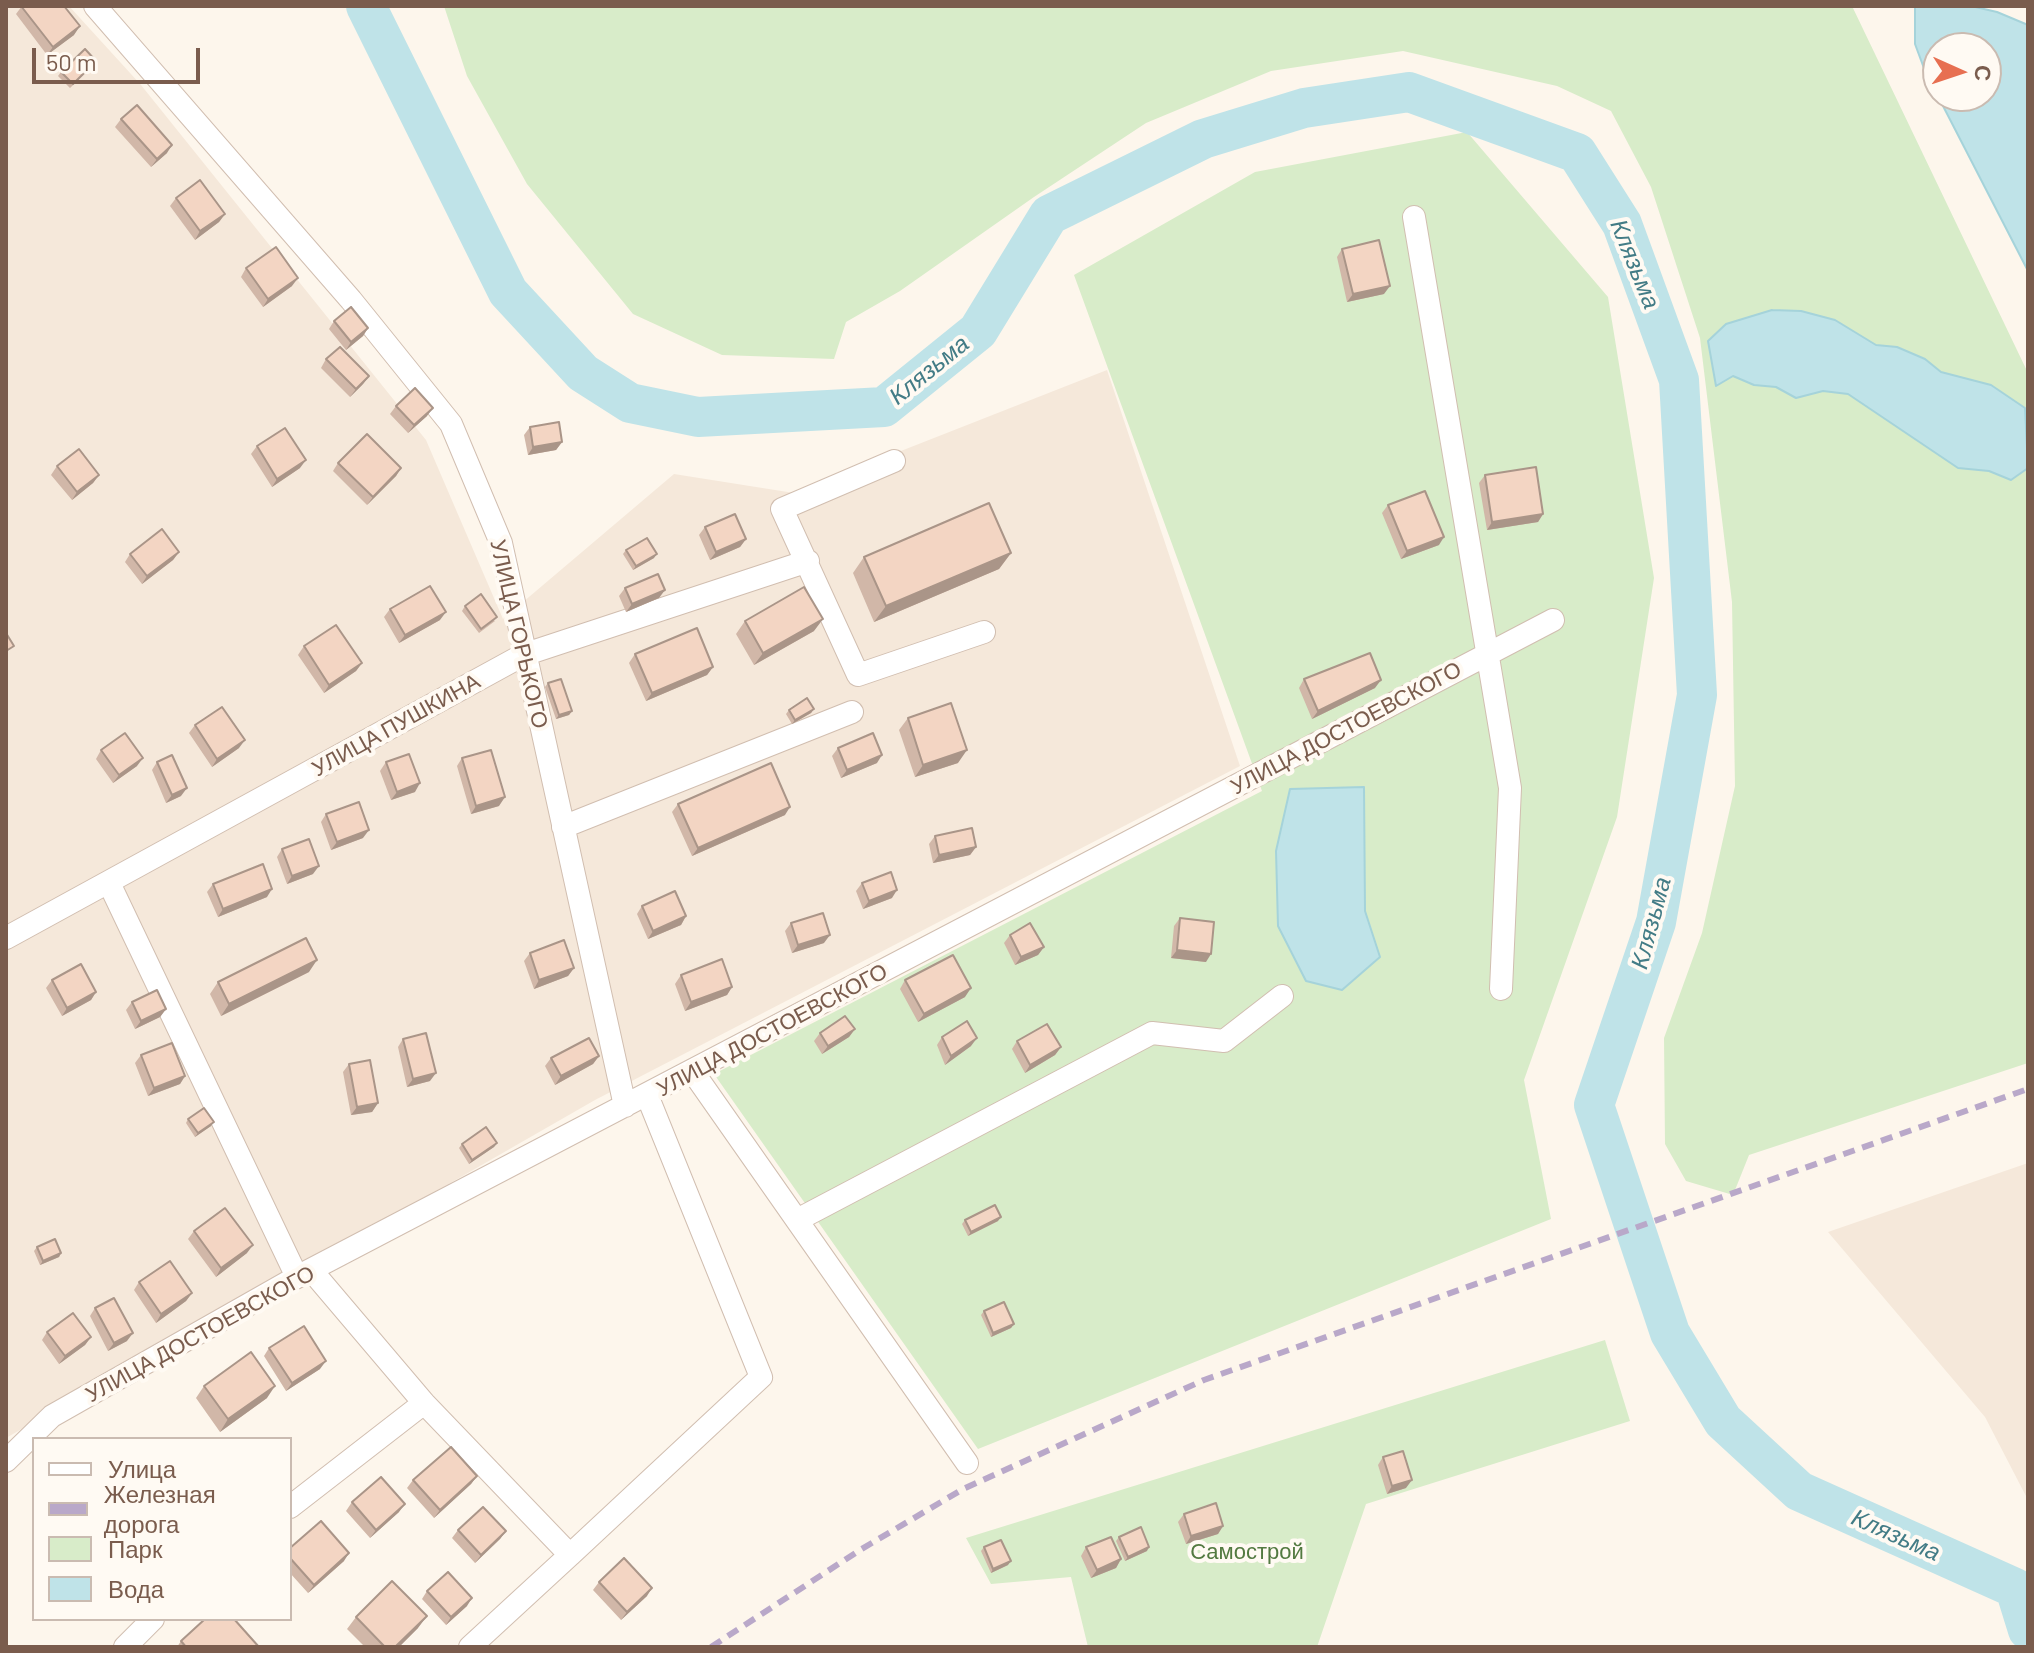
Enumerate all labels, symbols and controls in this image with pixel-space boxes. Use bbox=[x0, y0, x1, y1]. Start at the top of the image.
scale bar bbox=[36, 32, 204, 82]
north arrow bbox=[1922, 32, 2002, 112]
text: 50 m bbox=[46, 47, 97, 76]
text: С bbox=[1971, 65, 1997, 82]
water label: Клязьма bbox=[1604, 215, 1666, 313]
water label: Клязьма bbox=[883, 329, 975, 411]
street label: УЛИЦА ГОРЬКОГО bbox=[484, 537, 554, 731]
street label: УЛИЦА ДОСТОЕВСКОГО bbox=[1226, 656, 1466, 800]
street label: УЛИЦА ПУШКИНА bbox=[307, 668, 485, 782]
water label: Клязьма bbox=[1625, 874, 1677, 972]
street label: УЛИЦА ДОСТОЕВСКОГО bbox=[652, 958, 892, 1102]
street label: УЛИЦА ДОСТОЕВСКОГО bbox=[81, 1260, 319, 1408]
legend bbox=[32, 1437, 292, 1621]
text: Улица bbox=[108, 1454, 176, 1483]
text: Железная дорога bbox=[104, 1479, 216, 1538]
water label: Клязьма bbox=[1847, 1503, 1945, 1567]
text: Парк bbox=[108, 1534, 162, 1563]
park label: Самострой bbox=[1190, 1539, 1304, 1565]
text: Вода bbox=[108, 1574, 164, 1603]

